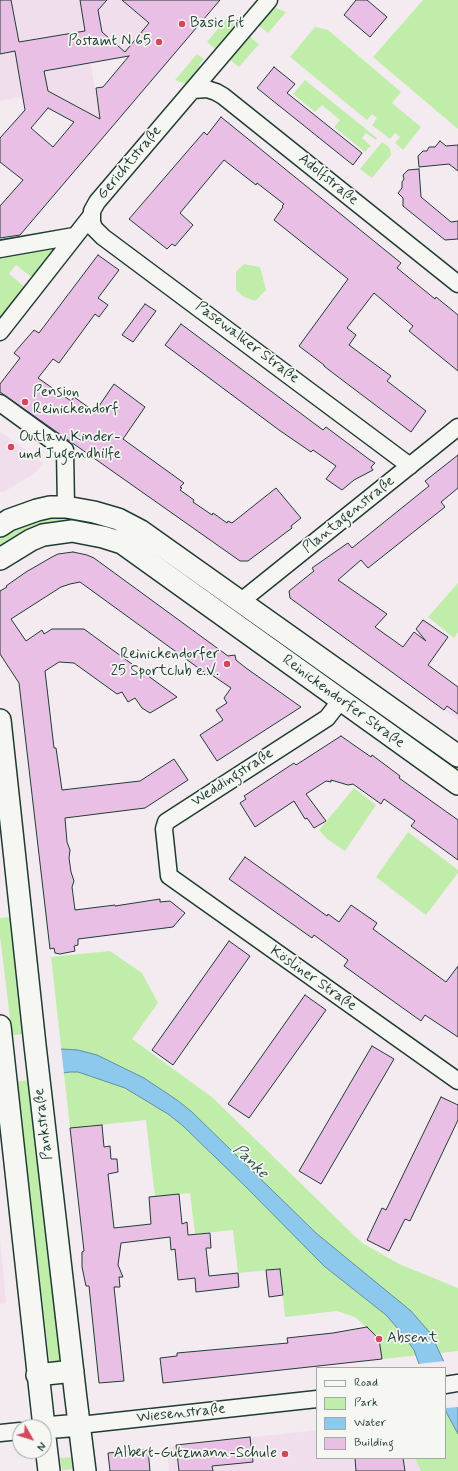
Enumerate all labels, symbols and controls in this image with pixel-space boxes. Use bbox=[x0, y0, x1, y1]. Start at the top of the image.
place label: Basic Fit bbox=[190, 15, 244, 33]
marker: Basic Fit bbox=[177, 19, 187, 29]
place label: Postamt N 65 bbox=[68, 33, 151, 51]
marker: Postamt N 65 bbox=[154, 37, 164, 47]
street label: Gerichtstraße bbox=[94, 123, 166, 203]
street label: Adolfstraße bbox=[294, 150, 362, 210]
street label: Pasewalker Straße bbox=[192, 298, 302, 388]
place label: Pension Reinickendorf bbox=[33, 384, 119, 419]
marker: Pension Reinickendorf bbox=[20, 397, 30, 407]
place label: Outlaw Kinder- und Jugendhilfe bbox=[19, 429, 121, 464]
marker: Outlaw Kinder- und Jugendhilfe bbox=[6, 442, 16, 452]
street label: Plantagenstraße bbox=[299, 472, 399, 558]
place label: Reinickendorfer 25 Sportclub e.V. bbox=[111, 646, 219, 681]
street label: Reinickendorfer Straße bbox=[278, 651, 408, 753]
marker: Reinickendorfer 25 Sportclub e.V. bbox=[222, 659, 232, 669]
street label: Weddingstraße bbox=[189, 745, 277, 811]
street label: Kösliner Straße bbox=[266, 942, 360, 1016]
street label: Pankstraße bbox=[31, 1087, 57, 1161]
water label: Panke bbox=[228, 1141, 272, 1183]
place label: Absent bbox=[387, 1330, 438, 1348]
marker: Absent bbox=[374, 1334, 384, 1344]
legend bbox=[316, 1367, 446, 1459]
text: Road bbox=[354, 1375, 378, 1391]
text: Park bbox=[354, 1395, 378, 1411]
street label: Wiesenstraße bbox=[136, 1400, 226, 1428]
text: Water bbox=[354, 1415, 386, 1431]
north arrow bbox=[12, 1419, 52, 1459]
text: Building bbox=[354, 1435, 394, 1451]
text: N bbox=[33, 1439, 48, 1453]
place label: Albert-Gutzmann-Schule bbox=[114, 1445, 277, 1463]
marker: Albert-Gutzmann-Schule bbox=[280, 1449, 290, 1459]

